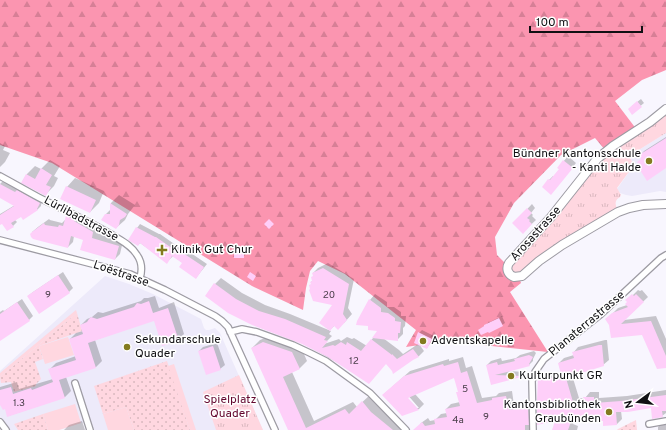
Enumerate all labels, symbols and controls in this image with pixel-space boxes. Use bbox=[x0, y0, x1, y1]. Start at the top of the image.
scale bar bbox=[530, 8, 642, 34]
text: 100 m bbox=[536, 15, 569, 31]
place label: Bündner Kantonsschule - Kanti Halde bbox=[513, 146, 641, 176]
marker: Bündner Kantonsschule - Kanti Halde bbox=[644, 156, 654, 166]
street label: Lürlibadstrasse bbox=[41, 193, 121, 245]
street label: Arosastrasse bbox=[507, 203, 565, 265]
place label: Klinik Gut Chur bbox=[171, 242, 253, 258]
marker: Klinik Gut Chur bbox=[156, 244, 168, 256]
street label: Loëstrasse bbox=[91, 257, 151, 291]
street label: Planaterrastrasse bbox=[546, 288, 628, 360]
house number: 9 bbox=[45, 289, 51, 302]
house number: 20 bbox=[323, 289, 335, 302]
place label: Sekundarschule Quader bbox=[135, 332, 221, 362]
place label: Adventskapelle bbox=[431, 333, 514, 349]
marker: Adventskapelle bbox=[418, 336, 428, 346]
marker: Sekundarschule Quader bbox=[122, 342, 132, 352]
house number: 12 bbox=[349, 355, 359, 368]
place label: Kulturpunkt GR bbox=[519, 368, 603, 384]
marker: Kulturpunkt GR bbox=[506, 371, 516, 381]
north arrow bbox=[618, 382, 658, 422]
house number: 5 bbox=[462, 383, 468, 396]
park label: Spielplatz Quader bbox=[203, 392, 257, 422]
house number: 1.3 bbox=[13, 397, 25, 410]
place label: Kantonsbibliothek Graubünden bbox=[503, 397, 601, 427]
text: N bbox=[622, 399, 637, 410]
marker: Kantonsbibliothek Graubünden bbox=[604, 407, 614, 417]
house number: 9 bbox=[483, 411, 489, 424]
house number: 4a bbox=[452, 414, 464, 427]

